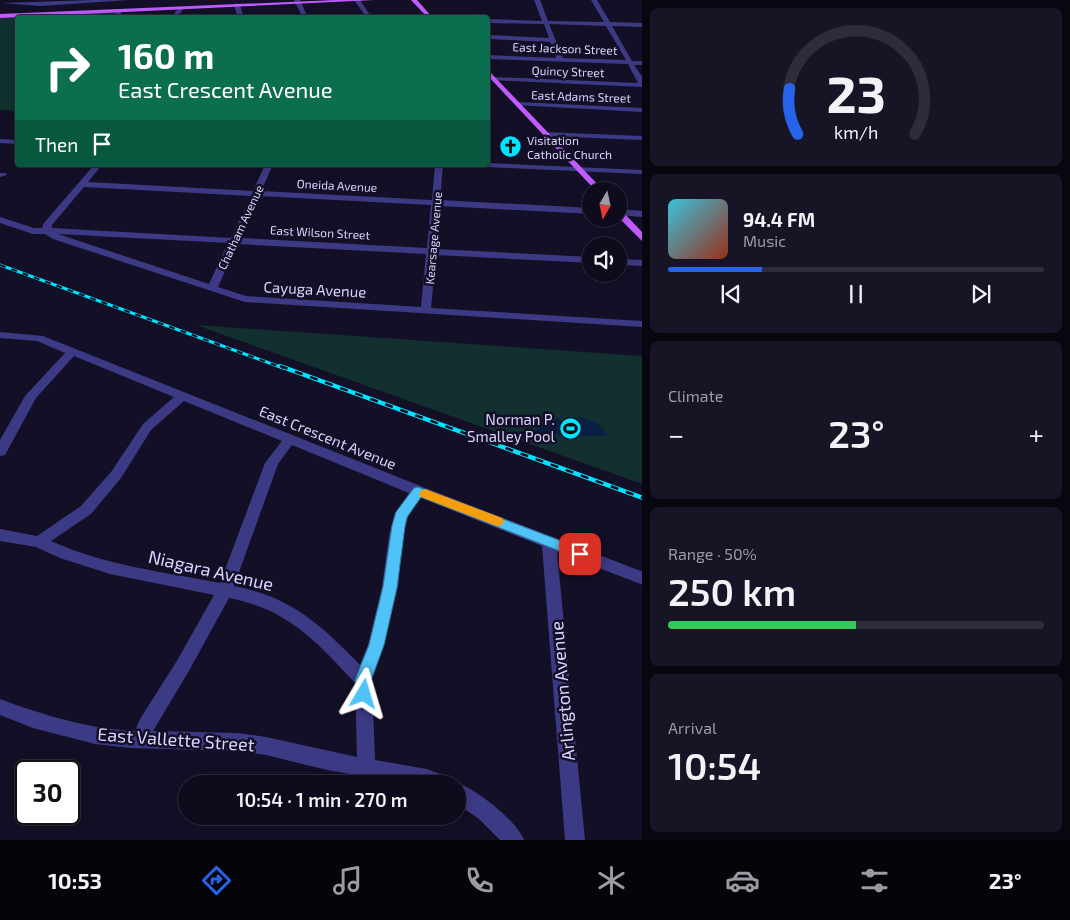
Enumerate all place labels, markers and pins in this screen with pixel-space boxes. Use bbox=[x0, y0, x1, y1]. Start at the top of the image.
place label: Visitation Catholic Church bbox=[527, 133, 612, 161]
church icon: Visitation Catholic Church bbox=[499, 135, 523, 159]
place label: Norman P. Smalley Pool bbox=[467, 410, 556, 445]
sports icon: Norman P. Smalley Pool bbox=[559, 416, 583, 440]
pin bbox=[559, 533, 601, 575]

